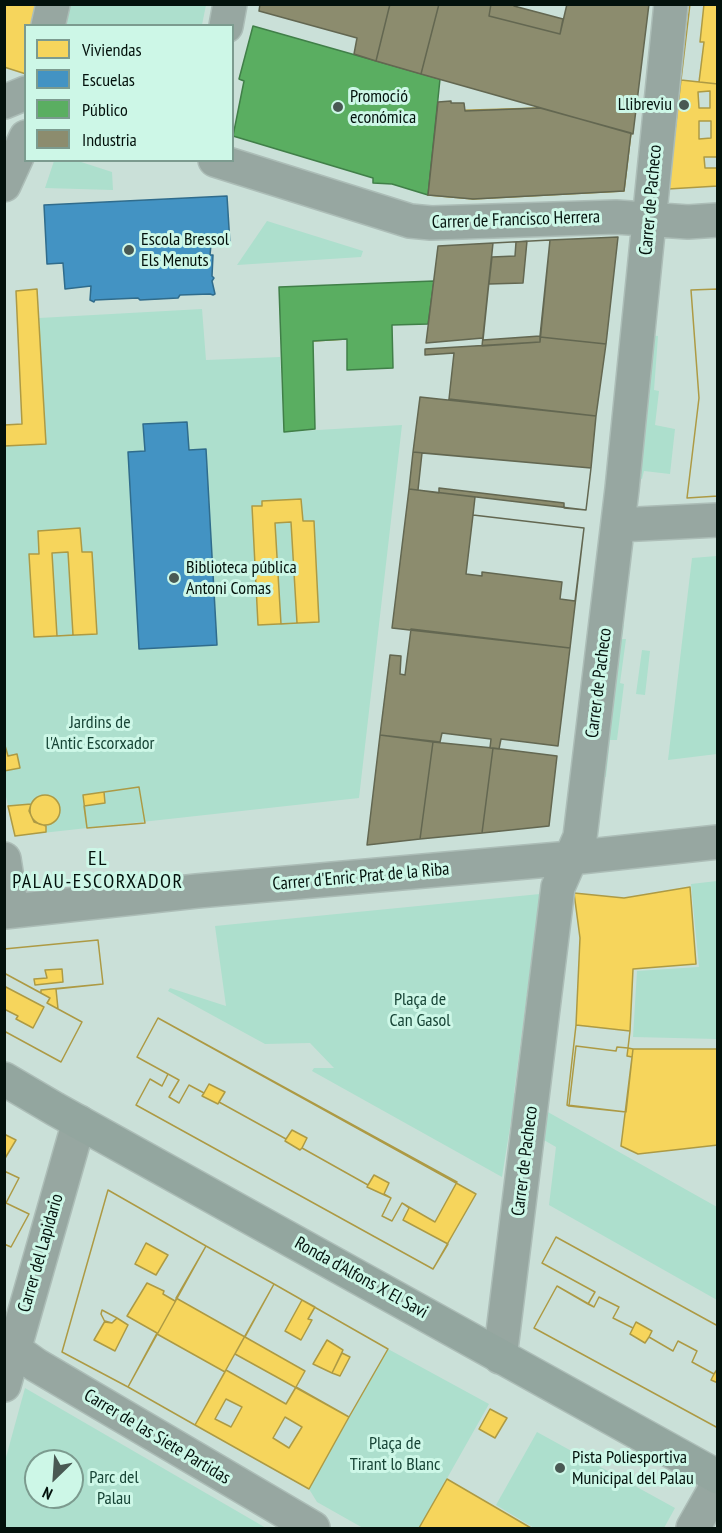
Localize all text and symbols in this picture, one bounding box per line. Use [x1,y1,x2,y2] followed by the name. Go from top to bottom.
[24,24,234,162] legend
[82,38,142,61] text: Viviendas
[82,68,135,91] text: Escuelas
[350,86,416,128] place label: Promoció económica
[618,94,672,116] place label: Llibreviu
[82,98,128,121] text: Público
[677,98,691,112] marker: Llibreviu
[331,100,345,114] marker: Promoció económica
[82,128,137,151] text: Industria
[635,144,667,256] street label: Carrer de Pacheco
[431,206,601,234] street label: Carrer de Francisco Herrera
[141,229,229,272] place label: Escola Bressol Els Menuts
[122,243,136,257] marker: Escola Bressol Els Menuts
[186,557,297,600] place label: Biblioteca pública Antoni Comas
[167,571,181,585] marker: Biblioteca pública Antoni Comas
[582,627,616,739] street label: Carrer de Pacheco
[46,712,154,754] park label: Jardins de l'Antic Escorxador
[12,847,184,894] district label: EL PALAU-ESCORXADOR
[272,859,450,895] street label: Carrer d'Enric Prat de la Riba
[389,989,451,1032] park label: Plaça de Can Gasol
[508,1105,542,1217] street label: Carrer de Pacheco
[14,1191,68,1315] street label: Carrer del Lapidario
[291,1232,431,1324] street label: Ronda d'Alfons X El Savi
[80,1385,234,1489] street label: Carrer de las Siete Partidas
[350,1433,440,1476] park label: Plaça de Tirant lo Blanc
[572,1447,694,1490] place label: Pista Poliesportiva Municipal del Palau
[24,1449,84,1509] north arrow
[553,1461,567,1475] marker: Pista Poliesportiva Municipal del Palau
[89,1467,139,1510] park label: Parc del Palau
[39,1483,55,1504] text: N

